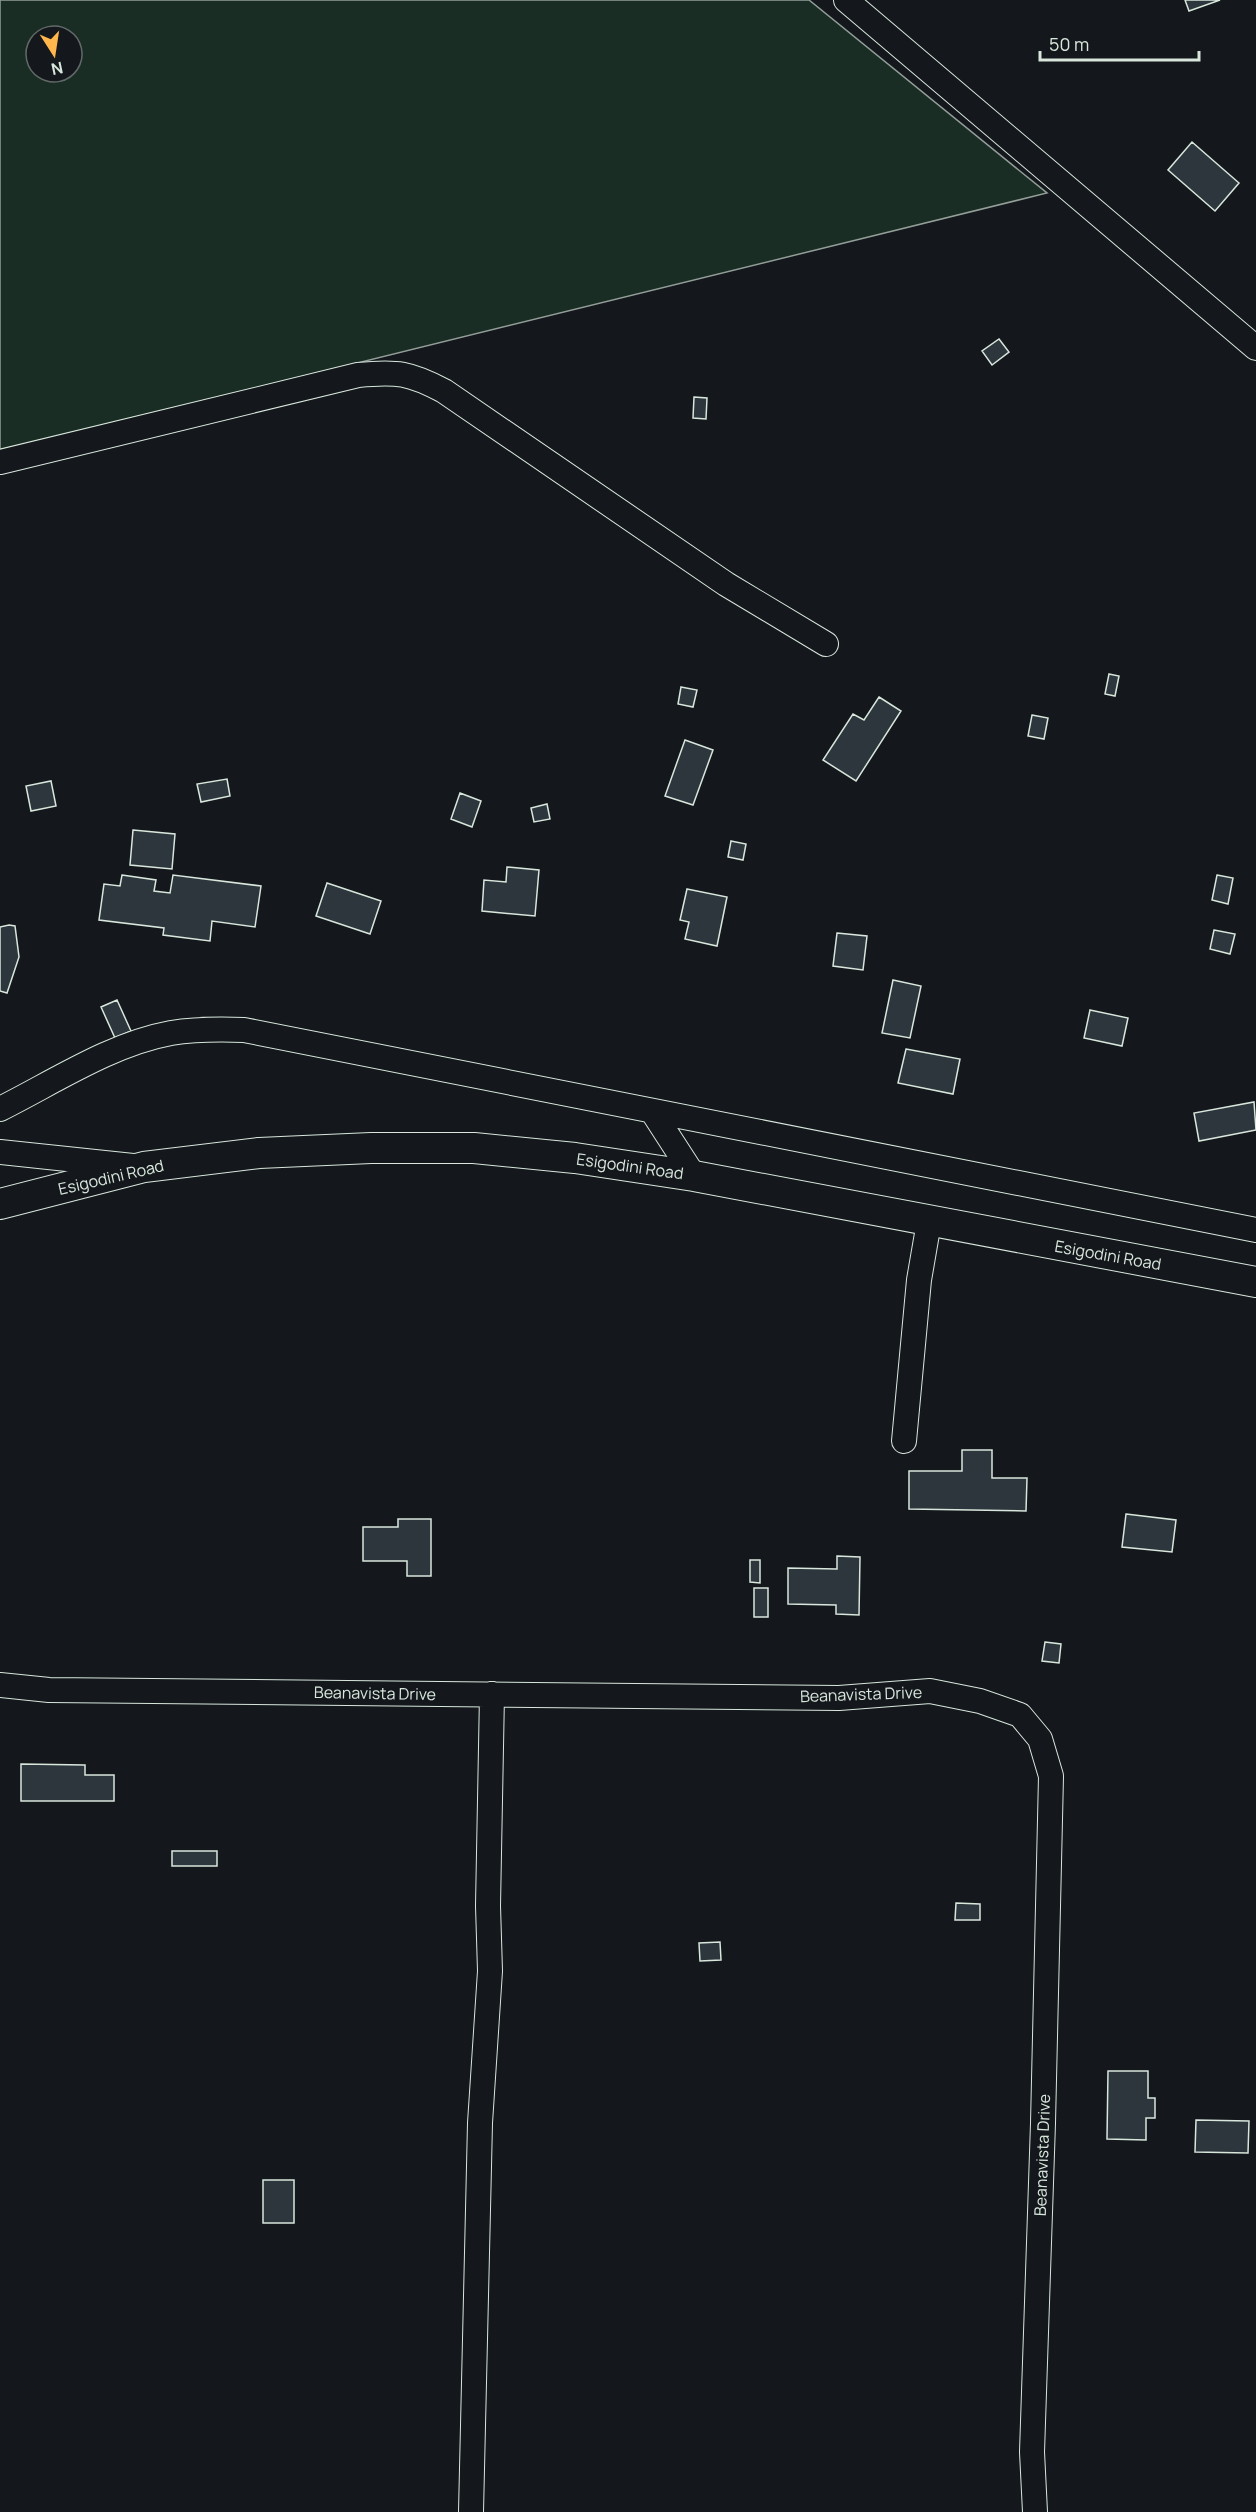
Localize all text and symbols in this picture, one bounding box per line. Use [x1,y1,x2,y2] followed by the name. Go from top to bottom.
[24,24,84,84] north arrow
[1040,24,1199,62] scale bar
[1049,32,1089,56] text: 50 m
[49,57,65,81] text: N
[575,1148,685,1184] street label: Esigodini Road
[56,1154,166,1200] street label: Esigodini Road
[1053,1235,1163,1275] street label: Esigodini Road
[314,1681,436,1705] street label: Beanavista Drive
[800,1681,922,1707] street label: Beanavista Drive
[1029,2094,1055,2216] street label: Beanavista Drive

